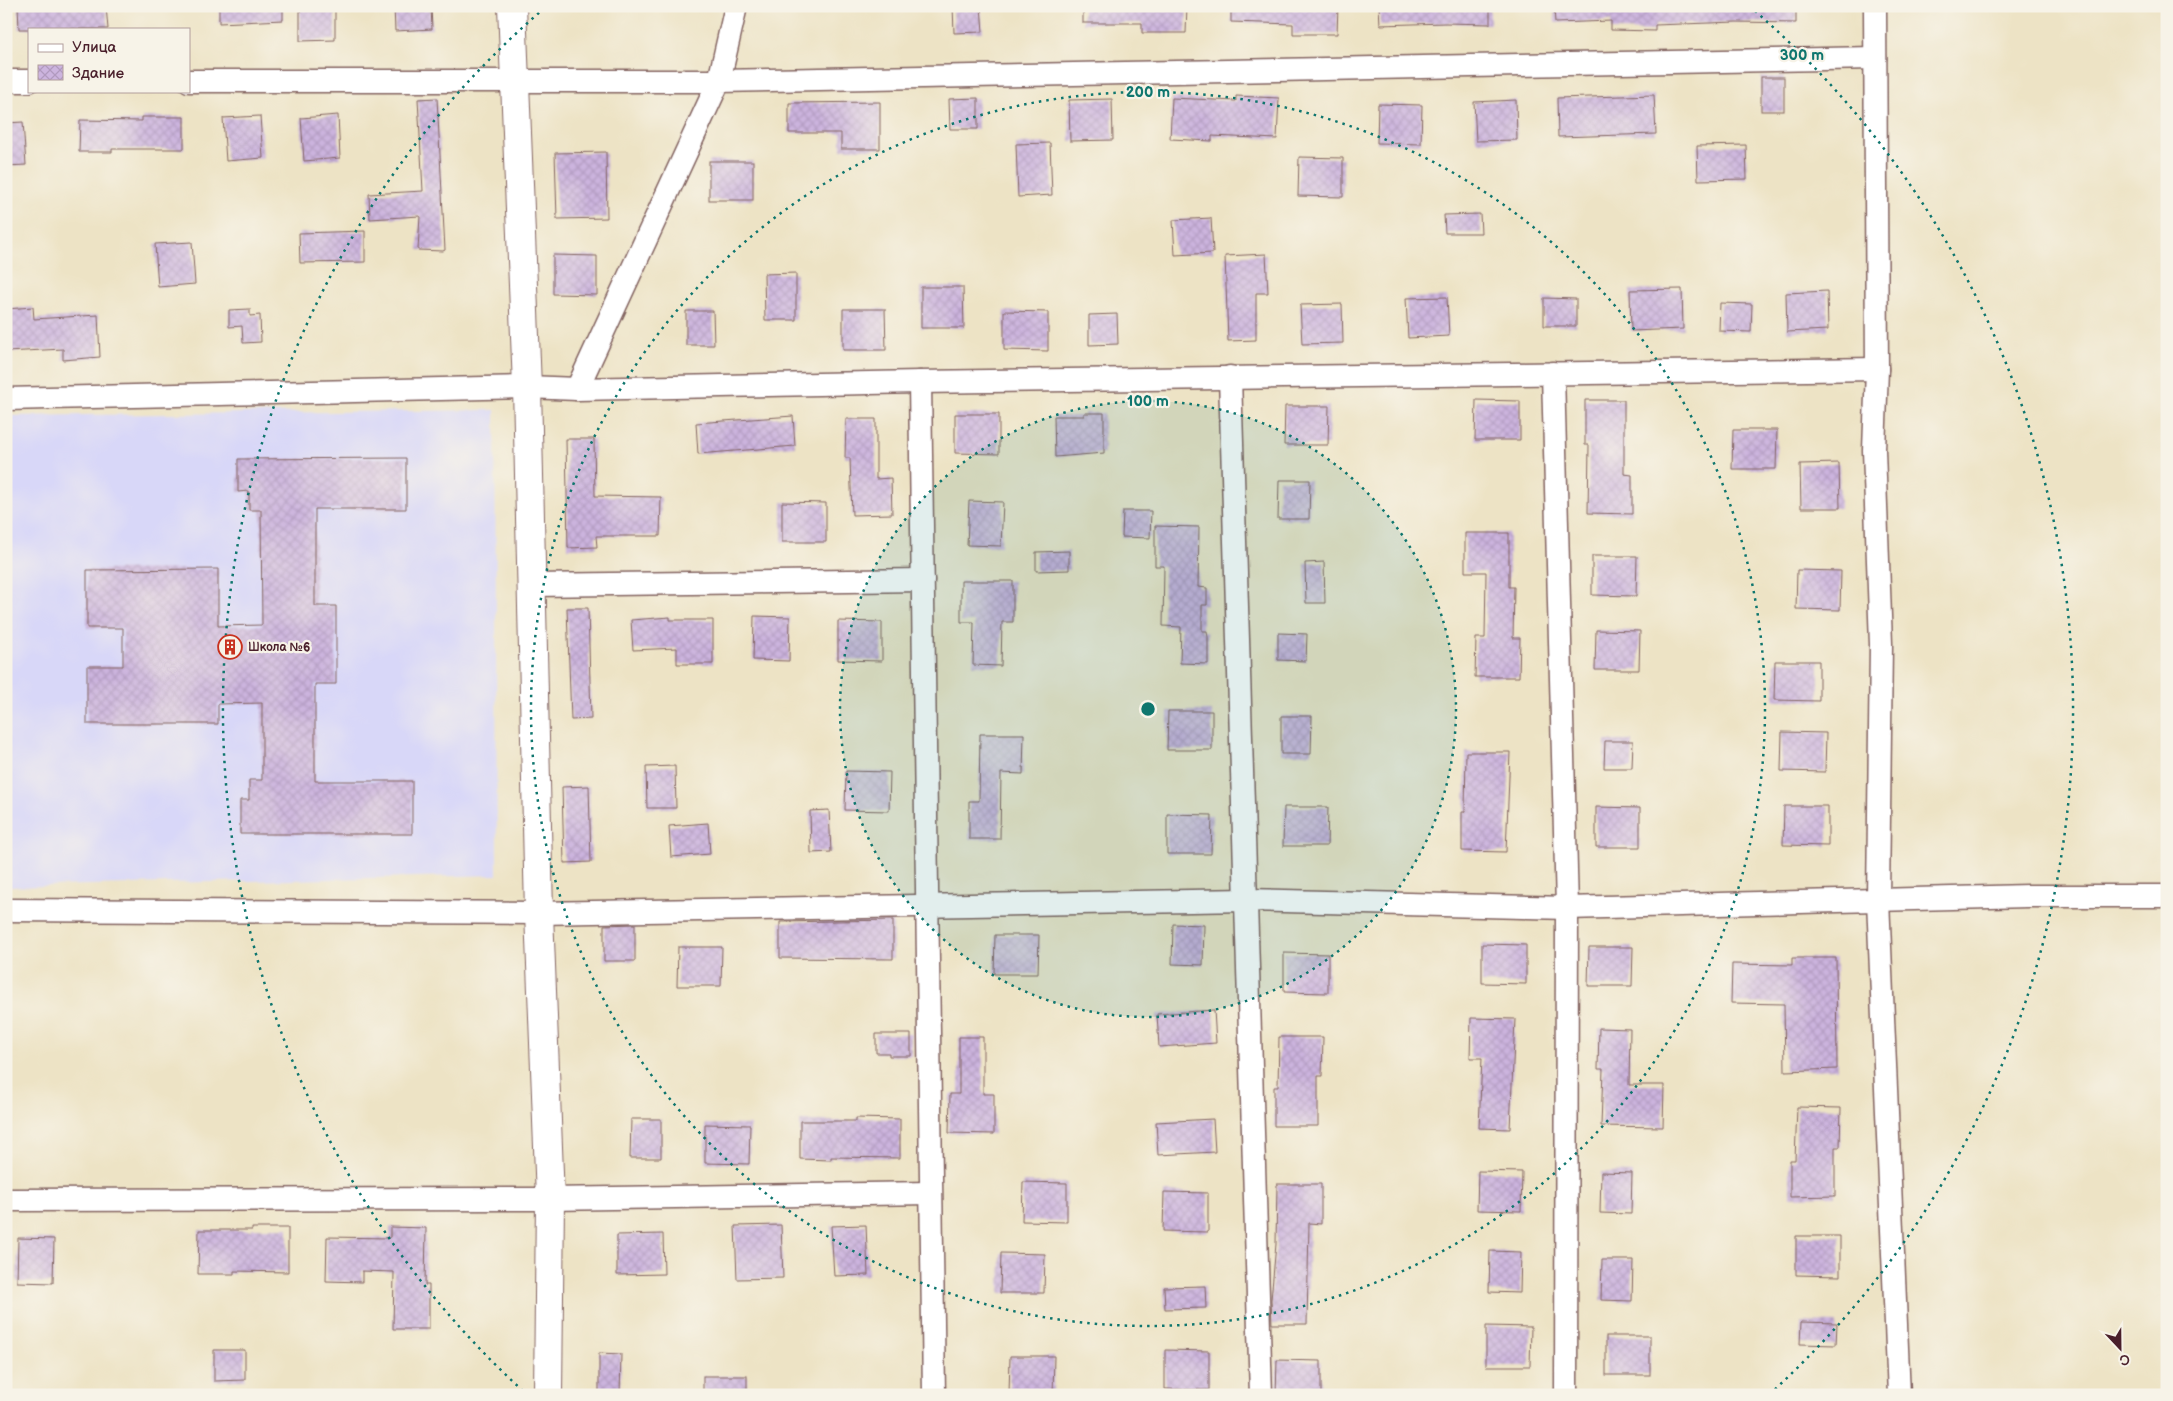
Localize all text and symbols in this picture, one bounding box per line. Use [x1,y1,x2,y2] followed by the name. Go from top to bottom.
[28,28,190,92] legend
[72,38,117,57] text: Улица
[1780,46,1824,65] text: 300 m
[72,64,124,83] text: Здание
[1126,83,1170,102] text: 200 m
[1127,392,1169,411] text: 100 m
[217,634,243,660] building icon: Школа №6
[248,640,310,655] place label: Школа №6
[1139,700,1157,718] centre of rings
[2096,1324,2146,1374] north arrow
[2117,1350,2132,1369] text: С

